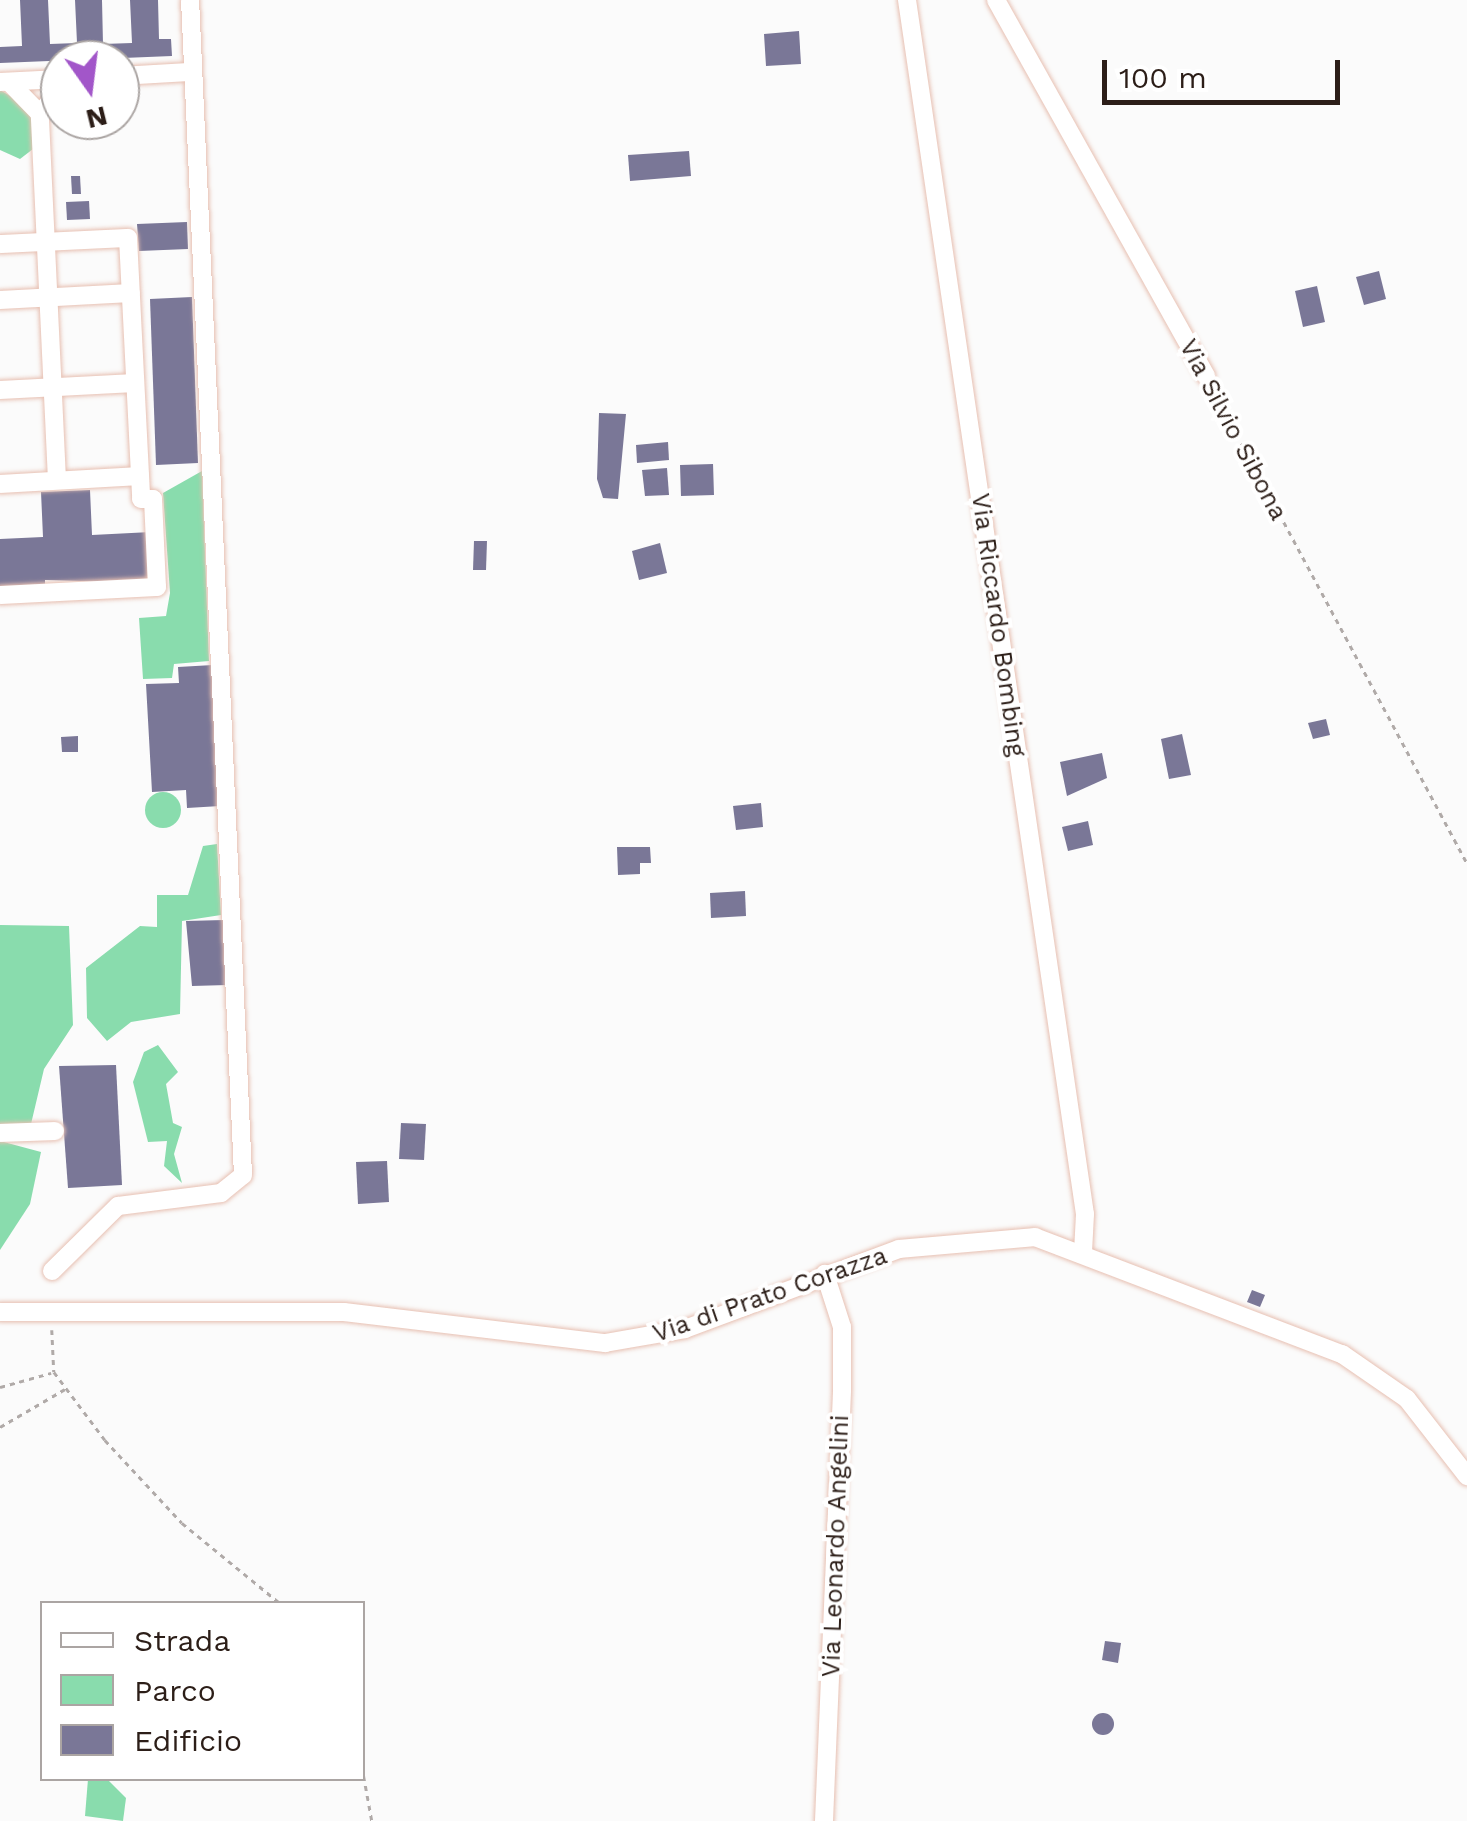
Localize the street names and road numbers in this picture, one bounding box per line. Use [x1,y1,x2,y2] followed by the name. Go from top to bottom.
[1173,334,1293,526] street label: Via Silvio Sibona
[965,491,1031,759] street label: Via Riccardo Bombing
[649,1241,891,1349] street label: Via di Prato Corazza
[816,1413,856,1679] street label: Via Leonardo Angelini

